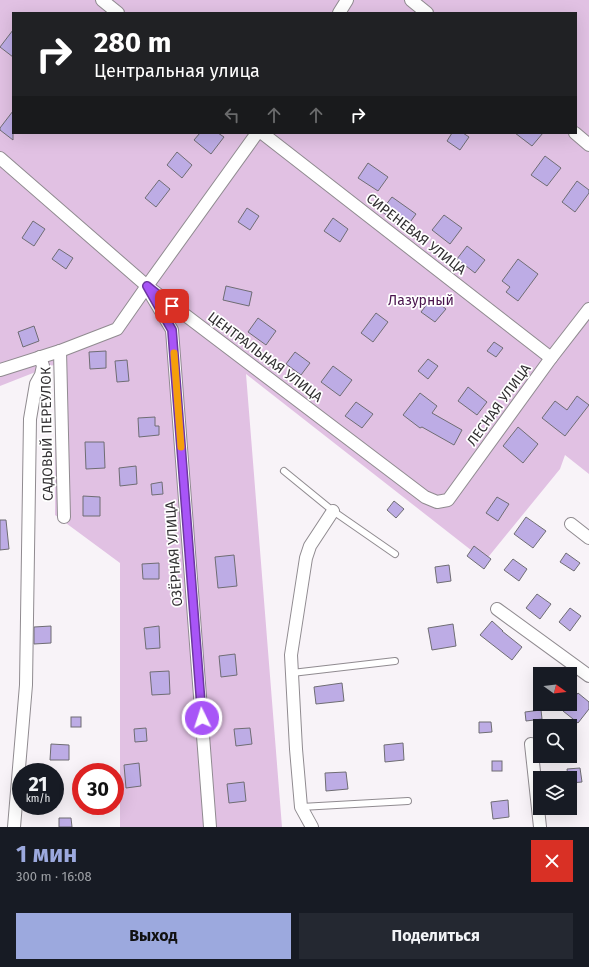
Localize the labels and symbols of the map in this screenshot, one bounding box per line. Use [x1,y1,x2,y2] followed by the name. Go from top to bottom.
[363,190,469,278] street label: СИРЕНЕВАЯ УЛИЦА
[155,289,189,323] pin
[388,292,454,309] park label: Лазурный
[204,308,326,406] street label: ЦЕНТРАЛЬНАЯ УЛИЦА
[463,361,535,449] street label: ЛЕСНАЯ УЛИЦА
[37,366,57,501] street label: САДОВЫЙ ПЕРЕУЛОК
[162,501,186,607] street label: ОЗЁРНАЯ УЛИЦА
[533,667,577,711] north arrow
[181,697,223,739] position arrow
[72,763,124,815] speed limit sign: 30

